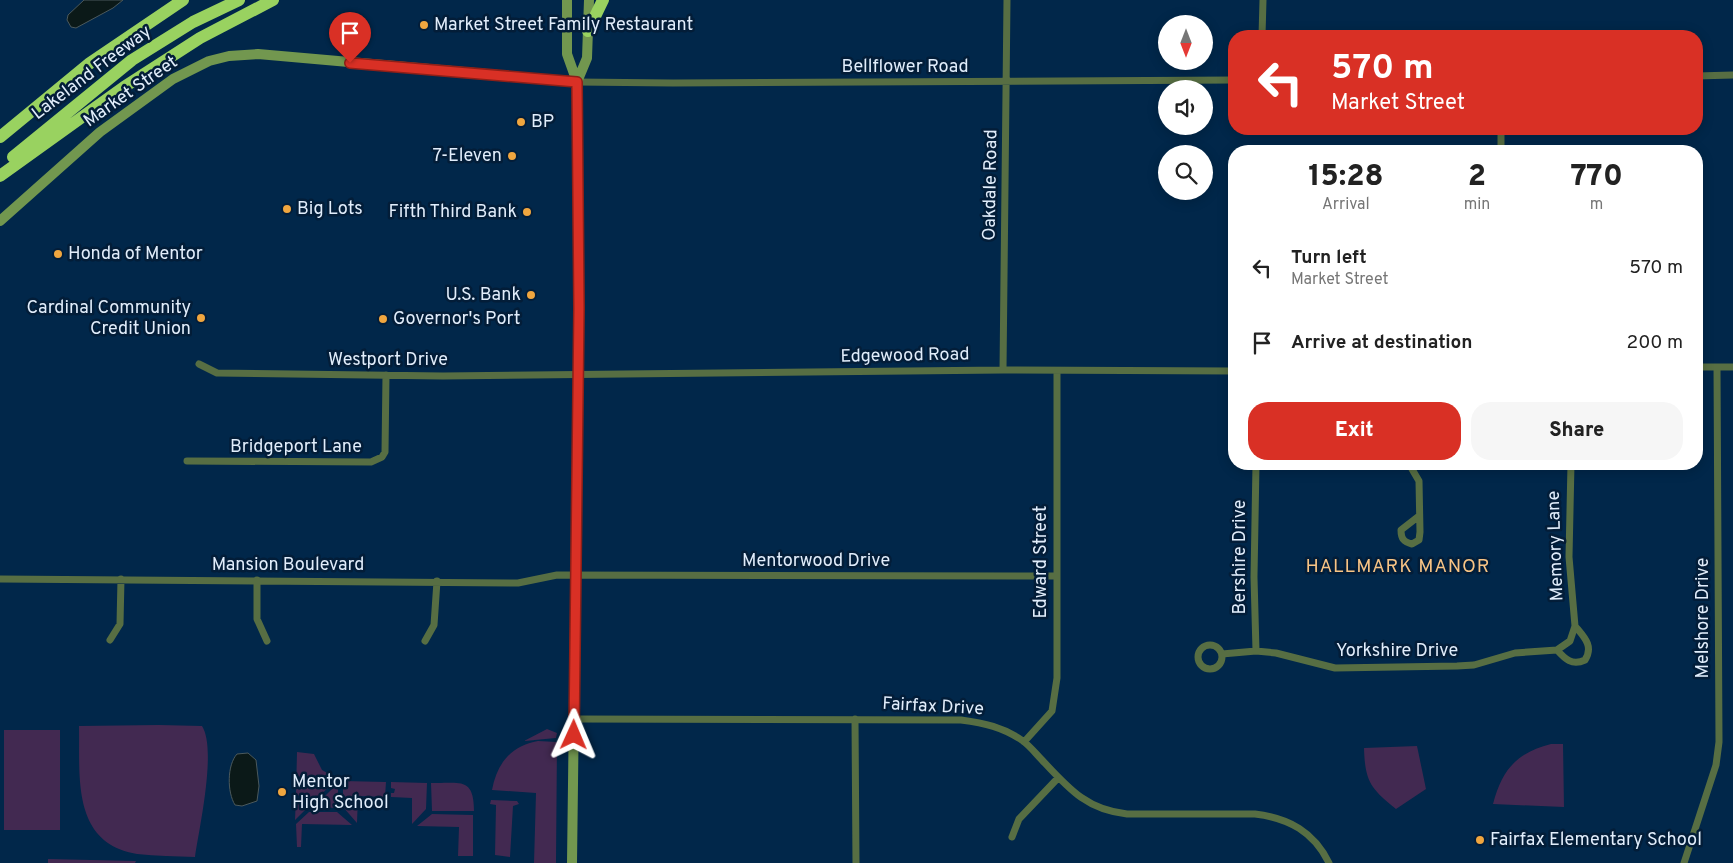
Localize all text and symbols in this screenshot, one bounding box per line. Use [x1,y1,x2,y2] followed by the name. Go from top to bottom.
[329,12,371,63] pin
[434,14,693,37] place label: Market Street Family Restaurant
[1158,15,1212,70] north arrow
[1158,15,1213,200] map controls
[336,19,364,47] icon: arrive
[418,19,430,31] marker: Market Street Family Restaurant
[28,21,156,125] street label: Lakeland Freeway
[1331,47,1434,91] text: 570 m
[1248,50,1313,115] icon: left
[79,51,183,133] street label: Market Street
[841,56,969,79] street label: Bellflower Road
[1158,80,1213,135] button: sound
[1331,90,1465,117] text: Market Street
[531,111,554,134] place label: BP
[515,116,527,128] marker: BP
[979,129,1003,241] street label: Oakdale Road
[433,145,502,168] place label: 7-Eleven
[1158,145,1213,200] button: search
[506,150,518,162] marker: 7-Eleven
[1308,159,1384,196] text: 15:28
[1468,159,1486,196] text: 2
[1571,159,1623,196] text: 770
[1322,195,1370,215] text: Arrival
[1464,195,1490,215] text: min
[1590,195,1603,215] text: m
[297,198,363,221] place label: Big Lots
[389,201,517,224] place label: Fifth Third Bank
[281,203,293,215] marker: Big Lots
[521,206,533,218] marker: Fifth Third Bank
[68,243,203,266] place label: Honda of Mentor
[1291,246,1367,270] text: Turn left
[52,248,64,260] marker: Honda of Mentor
[1248,254,1276,282] icon: left
[1629,256,1683,280] text: 570 m
[1291,270,1388,290] text: Market Street
[445,284,521,307] place label: U.S. Bank
[525,289,537,301] marker: U.S. Bank
[26,297,191,341] place label: Cardinal Community Credit Union
[393,308,521,331] place label: Governor's Port
[195,312,207,324] marker: Cardinal Community Credit Union
[377,313,389,325] marker: Governor's Port
[1248,329,1276,357] icon: arrive
[1291,331,1472,355] text: Arrive at destination
[1627,331,1683,355] text: 200 m
[840,343,970,369] street label: Edgewood Road
[328,349,448,372] street label: Westport Drive
[1248,402,1461,460] button: Exit
[1471,402,1683,460] button: Share
[230,436,362,459] street label: Bridgeport Lane
[1543,490,1569,602] street label: Memory Lane
[1229,500,1252,614] street label: Bershire Drive
[1030,505,1053,619] street label: Edward Street
[742,550,890,573] street label: Mentorwood Drive
[212,554,364,577] street label: Mansion Boulevard
[1306,555,1490,579] district label: HALLMARK MANOR
[1692,558,1715,678] street label: Melshore Drive
[1336,640,1458,663] street label: Yorkshire Drive
[882,693,984,721] street label: Fairfax Drive
[547,708,599,760] position arrow
[292,771,389,815] place label: Mentor High School
[276,786,288,798] marker: Mentor High School
[1490,829,1702,852] place label: Fairfax Elementary School
[1474,834,1486,846] marker: Fairfax Elementary School

